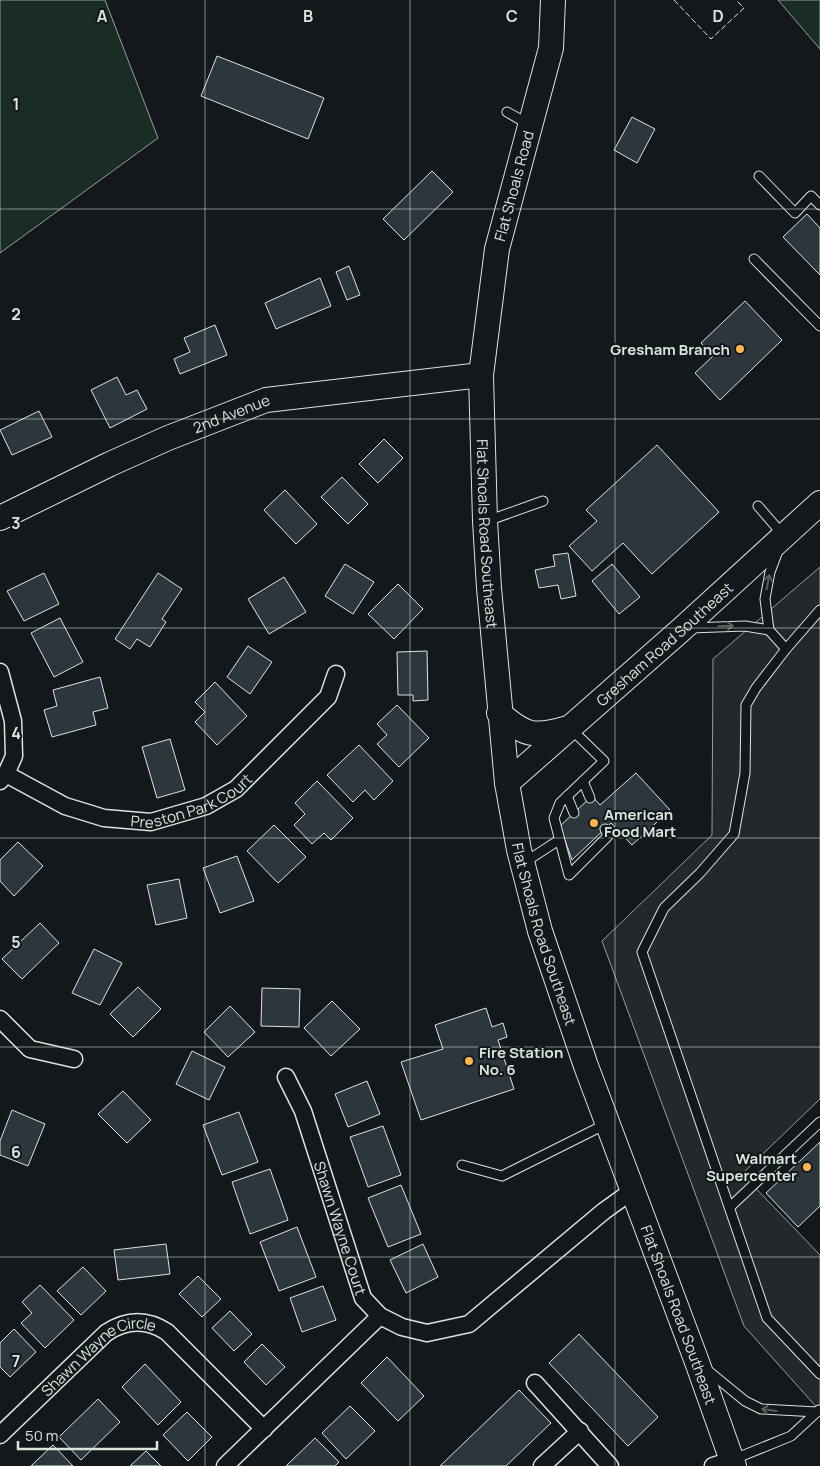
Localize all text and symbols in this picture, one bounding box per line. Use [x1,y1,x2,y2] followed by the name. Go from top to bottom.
[97,5,108,27] text: A
[303,5,313,27] text: B
[506,5,518,27] text: C
[712,5,724,27] text: D
[12,93,20,115] text: 1
[489,128,539,244] street label: Flat Shoals Road
[11,303,21,325] text: 2
[610,339,730,360] place label: Gresham Branch
[734,343,746,355] marker: Gresham Branch
[190,389,273,438] street label: 2nd Avenue
[472,439,503,629] street label: Flat Shoals Road Southeast
[11,512,21,534] text: 3
[764,575,773,591] one-way arrow
[591,577,737,711] street label: Gresham Road Southeast
[718,621,734,631] one-way arrow
[11,722,21,744] text: 4
[130,769,256,833] street label: Preston Park Court
[604,804,676,842] place label: American Food Mart
[588,817,600,829] marker: American Food Mart
[507,841,582,1028] street label: Flat Shoals Road Southeast
[11,931,21,953] text: 5
[479,1042,563,1080] place label: Fire Station No. 6
[463,1055,475,1067] marker: Fire Station No. 6
[11,1141,21,1163] text: 6
[706,1148,797,1186] place label: Walmart Supercenter
[309,1159,372,1298] street label: Shawn Wayne Court
[801,1161,813,1173] marker: Walmart Supercenter
[636,1222,722,1407] street label: Flat Shoals Road Southeast
[36,1312,159,1401] street label: Shawn Wayne Circle
[12,1350,20,1372] text: 7
[761,1404,777,1414] one-way arrow
[18,1418,156,1450] scale bar
[25,1425,59,1446] text: 50 m

